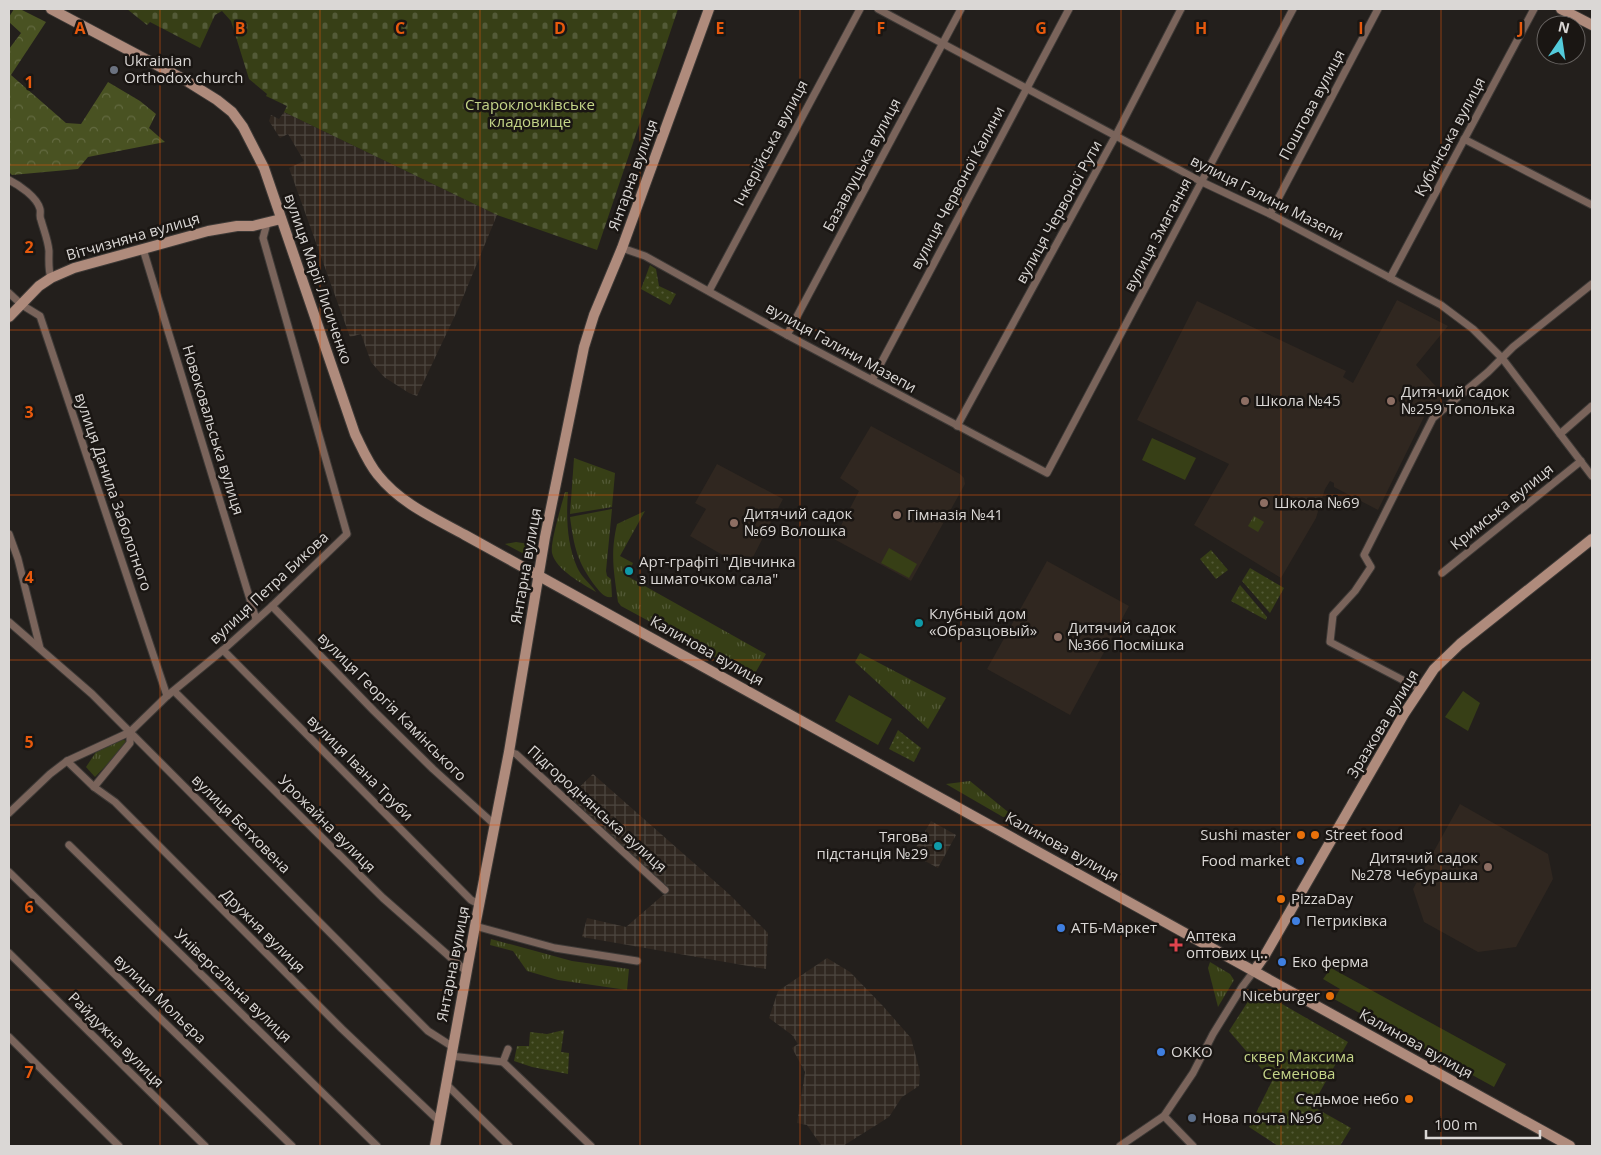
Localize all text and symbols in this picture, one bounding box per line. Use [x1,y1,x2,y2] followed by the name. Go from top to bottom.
[1536,15,1586,65] north arrow
[1556,16,1572,37] text: N
[74,17,86,39] text: A
[235,17,245,39] text: B
[395,17,405,39] text: C
[554,17,566,39] text: D
[716,17,725,39] text: E
[877,17,885,39] text: F
[1035,17,1047,39] text: G
[1195,17,1207,39] text: H
[1358,17,1364,39] text: I
[1516,17,1524,39] text: J
[1274,46,1349,163] street label: Поштова вулиця
[124,50,243,87] place label: Ukrainian Orthodox church
[108,64,120,76] marker: Ukrainian Orthodox church
[24,71,34,93] text: 1
[1409,73,1489,200] street label: Кубинська вулиця
[728,76,812,209] street label: Ічкерійська вулиця
[465,94,595,131] park label: Староклочківське кладовище
[818,95,905,235] street label: Базавлуцька вулиця
[905,102,1009,273] street label: вулиця Червоної Калини
[603,116,662,233] street label: Янтарна вулиця
[1010,136,1106,287] street label: вулиця Червоної Рути
[1187,150,1347,244] street label: вулиця Галини Мазепи
[1119,174,1196,295] street label: вулиця Змагання
[280,191,358,367] street label: вулиця Марії Лисиченко
[64,207,202,265] street label: Вітчизняна вулиця
[24,236,34,258] text: 2
[763,297,920,397] street label: вулиця Галини Мазепи
[179,342,249,517] street label: Новоковальська вулиця
[1401,381,1515,418] place label: Дитячий садок №259 Тополька
[71,390,157,593] street label: вулиця Данила Заболотного
[1255,390,1341,410] place label: Школа №45
[1239,395,1251,407] marker: Школа №45
[1385,395,1397,407] marker: Дитячий садок №259 Тополька
[24,401,34,423] text: 3
[1446,459,1557,554] street label: Кримська вулиця
[1274,492,1360,512] place label: Школа №69
[1258,497,1270,509] marker: Школа №69
[744,503,852,540] place label: Дитячий садок №69 Волошка
[907,504,1003,524] place label: Гімназія №41
[505,506,545,625] street label: Янтарна вулиця
[891,509,903,521] marker: Гімназія №41
[728,517,740,529] marker: Дитячий садок №69 Волошка
[204,527,332,648] street label: вулиця Петра Бикова
[639,551,796,588] place label: Арт-графіті "Дівчинка з шматочком сала"
[623,565,635,577] marker: Арт-графіті "Дівчинка з шматочком сала"
[24,566,34,588] text: 4
[929,603,1037,640] place label: Клубный дом «Образцовый»
[647,611,768,690] street label: Калинова вулиця
[913,617,925,629] marker: Клубный дом «Образцовый»
[1068,617,1184,654] place label: Дитячий садок №366 Посмішка
[314,628,471,785] street label: вулиця Георгія Камінського
[1052,631,1064,643] marker: Дитячий садок №366 Посмішка
[1342,666,1422,781] street label: Зразкова вулиця
[303,710,418,825] street label: вулиця Івана Труби
[24,731,34,753] text: 5
[524,740,672,876] street label: Підгороднянська вулиця
[188,769,296,877] street label: вулиця Бетховена
[275,770,381,876] street label: Урожайна вулиця
[1002,807,1123,886] street label: Калинова вулиця
[1200,824,1291,844] place label: Sushi master
[1325,824,1403,844] place label: Street food
[816,826,928,863] place label: Тягова пiдстанцiя №29
[1295,829,1307,841] marker: Sushi master
[1309,829,1321,841] marker: Street food
[932,840,944,852] marker: Тягова пiдстанцiя №29
[1351,847,1478,884] place label: Дитячий садок №278 Чебурашка
[1201,850,1290,870] place label: Food market
[1294,855,1306,867] marker: Food market
[1482,861,1494,873] marker: Дитячий садок №278 Чебурашка
[217,884,310,977] street label: Дружня вулиця
[1291,888,1353,908] place label: PizzaDay
[1275,893,1287,905] marker: PizzaDay
[24,896,34,918] text: 6
[431,904,473,1023] street label: Янтарна вулиця
[1306,910,1387,930] place label: Петриківка
[1290,915,1302,927] marker: Петриківка
[1071,917,1157,937] place label: АТБ-Маркет
[1055,922,1067,934] marker: АТБ-Маркет
[171,924,297,1046] street label: Універсальна вулиця
[1186,925,1268,962] place label: Аптека оптових ц‥
[1170,939,1182,951] marker: Аптека оптових ц‥
[110,949,211,1047] street label: вулиця Мольєра
[1292,951,1369,971] place label: Еко ферма
[1276,956,1288,968] marker: Еко ферма
[1242,985,1320,1005] place label: Niceburger
[64,987,169,1092] street label: Райдужна вулиця
[1324,990,1336,1002] marker: Niceburger
[1356,1004,1477,1083] street label: Калинова вулиця
[1171,1041,1213,1061] place label: OKKO
[1155,1046,1167,1058] marker: OKKO
[1244,1046,1354,1083] park label: сквер Максима Семенова
[24,1061,34,1083] text: 7
[1295,1088,1399,1108] place label: Седьмое небо
[1403,1093,1415,1105] marker: Седьмое небо
[1202,1107,1322,1127] place label: Нова почта №96
[1426,1108,1540,1140] scale bar
[1186,1112,1198,1124] marker: Нова почта №96
[1434,1114,1478,1134] text: 100 m

